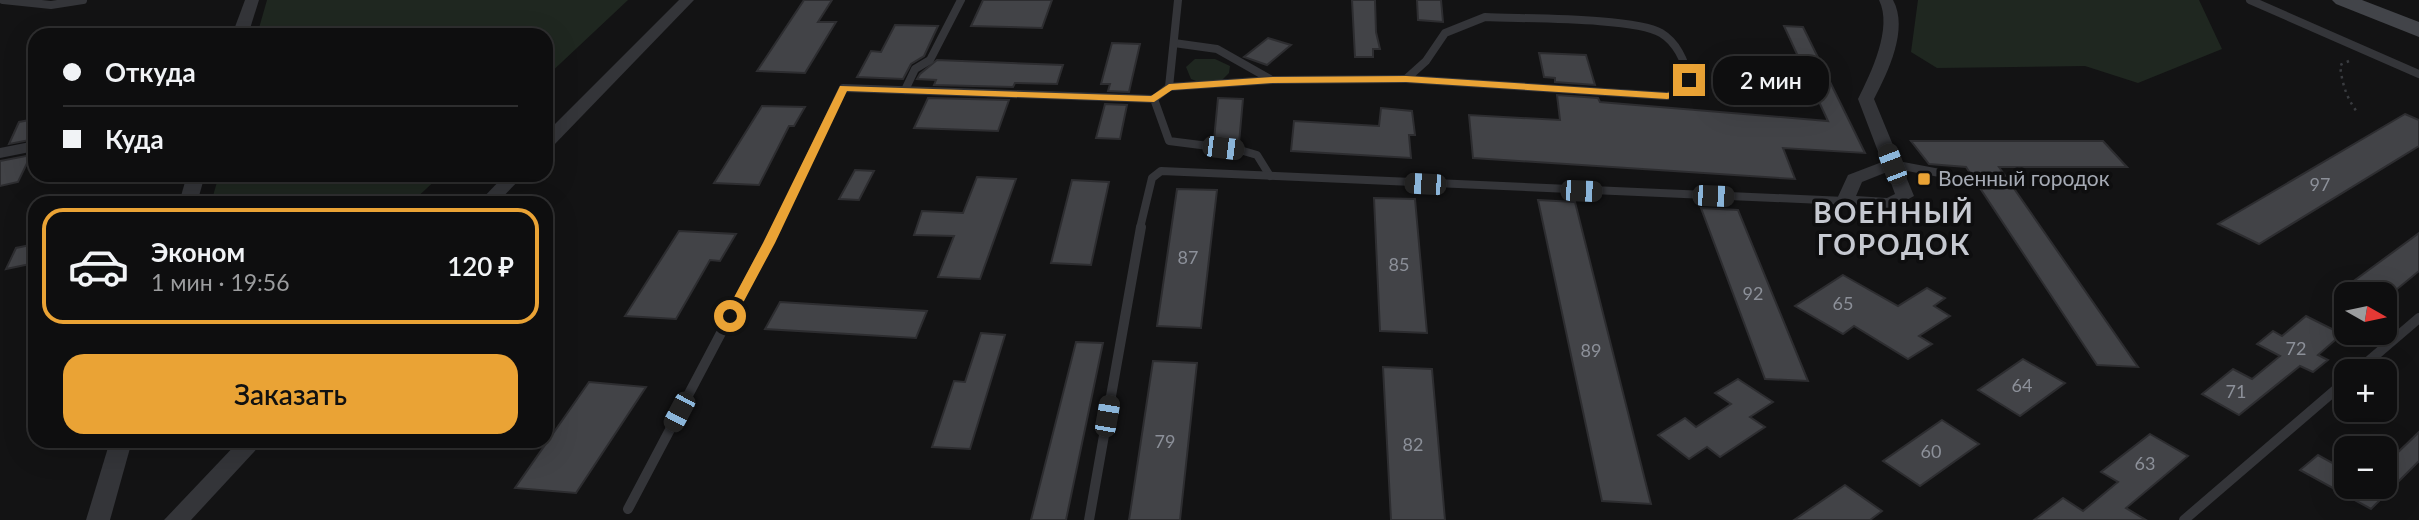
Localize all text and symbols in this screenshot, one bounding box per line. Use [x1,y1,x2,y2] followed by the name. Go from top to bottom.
[105,56,196,88] text: Откуда
[1714,56,1829,104] callout: 2 мин
[1673,64,1705,96] route end
[1740,66,1802,94] text: 2 мин
[105,123,164,155] text: Куда
[1201,135,1246,161] car
[1875,141,1910,187] car
[1938,165,2110,190] place label: Военный городок
[1916,171,1932,187] marker: Военный городок
[1404,172,1447,196] car
[2310,173,2330,195] house number: 97
[1560,180,1603,202] car
[1692,185,1735,207] car
[1813,195,1975,261] district label: ВОЕННЫЙ ГОРОДОК
[67,235,130,298] icon: car
[151,236,245,268] text: Эконом
[1178,246,1198,268] house number: 87
[447,250,514,282] text: 120 ₽
[1389,253,1409,275] house number: 85
[151,268,290,296] text: 1 мин · 19:56
[1743,282,1763,304] house number: 92
[2334,282,2398,345] north arrow
[2334,282,2397,499] map controls
[1833,292,1853,314] house number: 65
[714,300,746,332] route start
[2286,337,2306,359] house number: 72
[1581,339,1601,361] house number: 89
[63,354,518,434] button: Заказать
[2334,359,2397,422] button: +
[2012,374,2032,396] house number: 64
[2226,380,2246,402] house number: 71
[660,389,699,435] car
[1094,393,1121,439] car
[1155,430,1175,452] house number: 79
[1403,433,1423,455] house number: 82
[2334,436,2397,499] button: −
[1921,440,1941,462] house number: 60
[2135,452,2155,474] house number: 63

